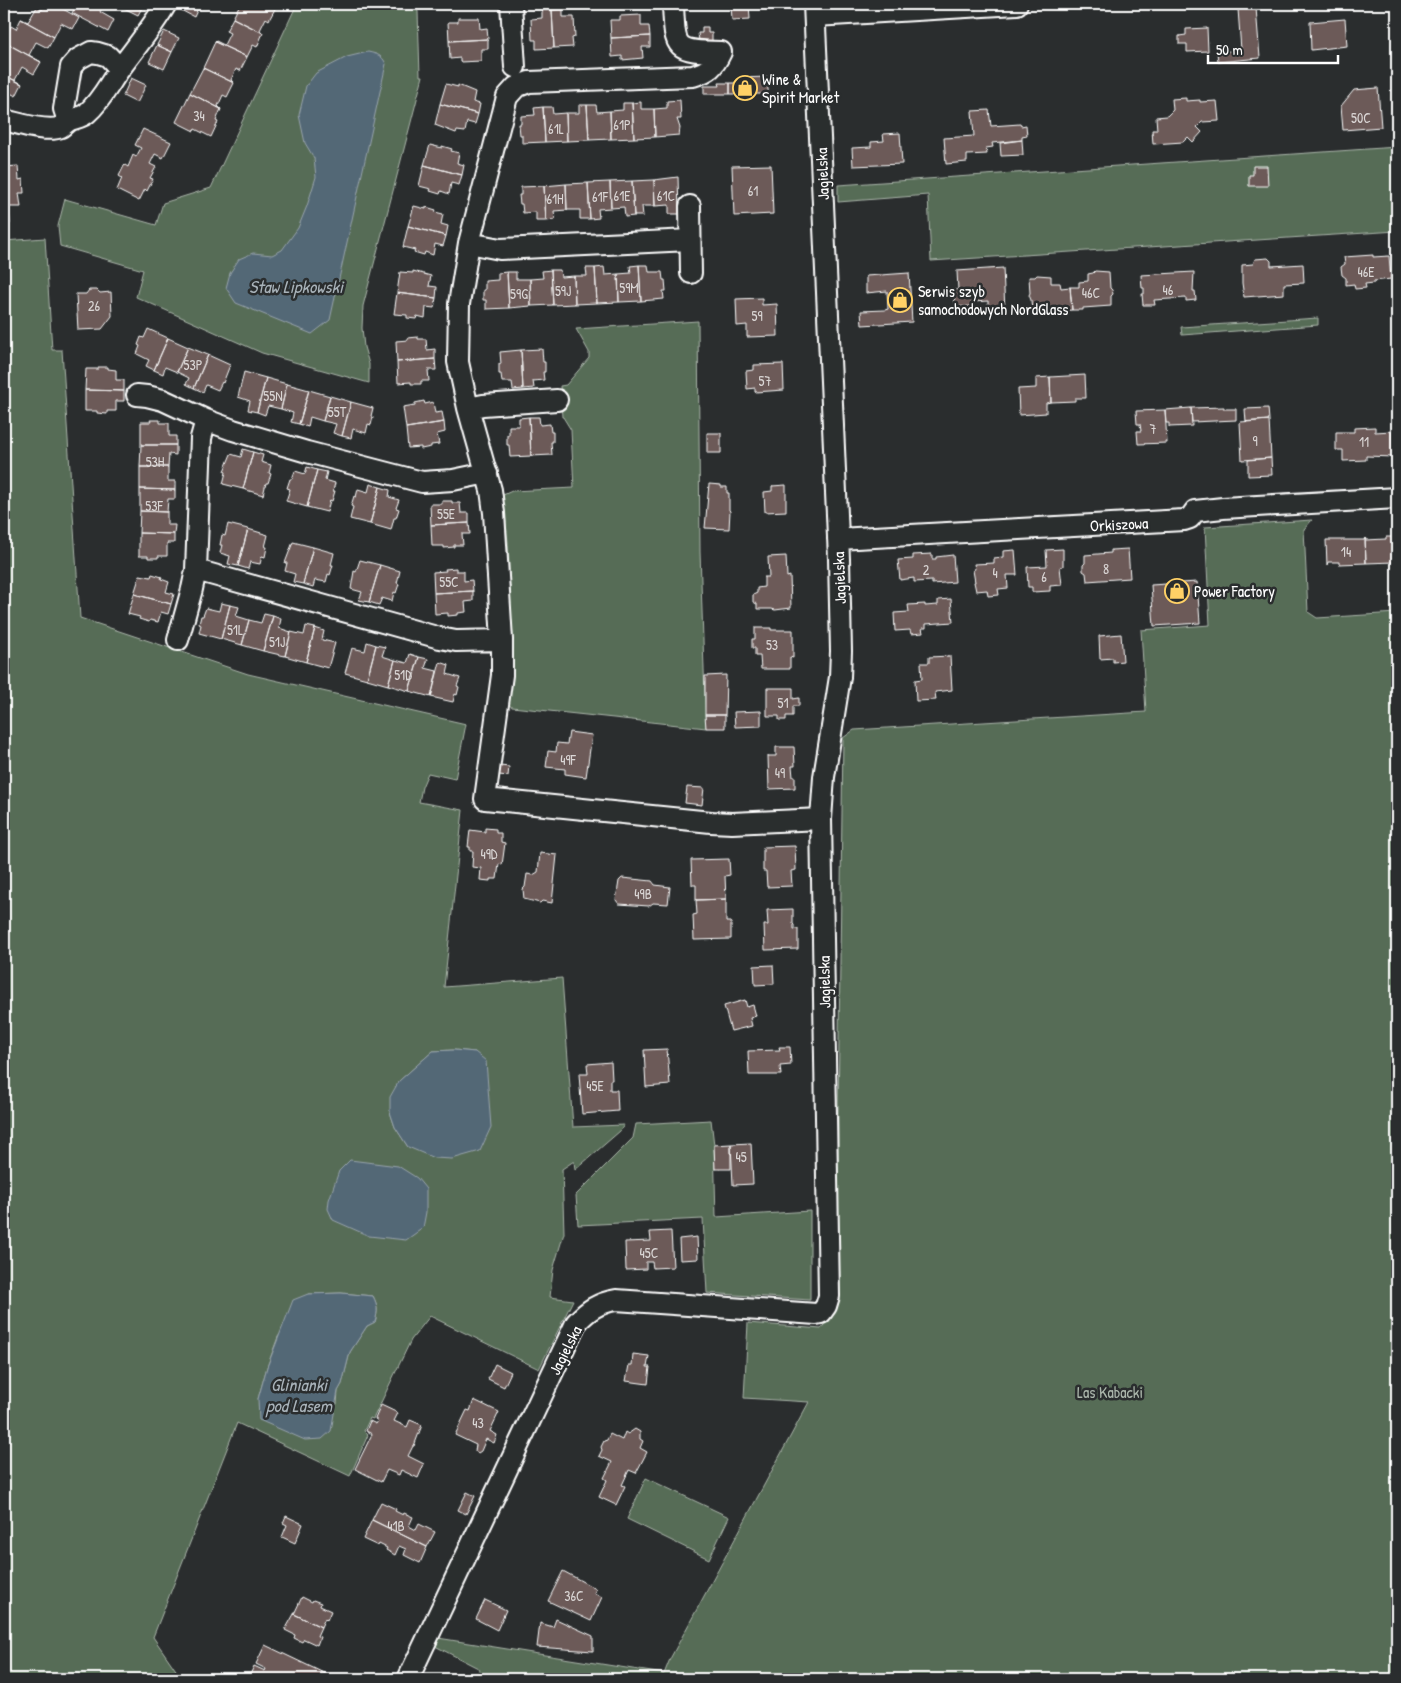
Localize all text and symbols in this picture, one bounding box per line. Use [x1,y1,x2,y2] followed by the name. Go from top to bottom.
[1208,32,1338,64] scale bar
[1216,39,1243,60] text: 50 m
[762,68,840,108] place label: Wine & Spirit Market
[732,75,758,101] shop icon: Wine & Spirit Market
[193,106,205,125] house number: 34
[1351,108,1371,127] house number: 50C
[613,115,631,134] house number: 61P
[548,119,564,138] house number: 61L
[810,147,834,201] street label: Jagielska
[748,181,758,200] house number: 61
[614,186,630,205] house number: 61E
[657,186,675,205] house number: 61C
[592,187,609,206] house number: 61F
[546,189,564,208] house number: 61H
[1357,262,1375,281] house number: 46E
[249,274,345,299] water label: Staw Lipkowski
[619,278,639,297] house number: 59M
[918,280,1069,320] place label: Serwis szyb samochodowych NordGlass
[1163,280,1174,299] house number: 46
[555,281,571,300] house number: 59J
[1082,283,1101,302] house number: 46C
[510,284,528,303] house number: 59G
[887,287,913,313] shop icon: Serwis szyb samochodowych NordGlass
[88,296,100,315] house number: 26
[751,306,763,325] house number: 59
[184,355,202,374] house number: 53P
[759,371,771,390] house number: 57
[263,386,283,405] house number: 55N
[328,402,347,421] house number: 55T
[1150,419,1157,438] house number: 7
[1252,431,1258,450] house number: 9
[1359,432,1369,451] house number: 11
[146,452,165,471] house number: 53H
[145,496,163,515] house number: 53F
[437,504,455,523] house number: 55E
[1089,511,1149,537] street label: Orkiszowa
[1341,542,1351,561] house number: 14
[827,551,851,605] street label: Jagielska
[1103,559,1109,578] house number: 8
[923,560,930,579] house number: 2
[992,563,998,582] house number: 4
[1041,567,1047,586] house number: 6
[439,572,459,591] house number: 55C
[1164,578,1190,604] shop icon: Power Factory
[1194,580,1275,602] place label: Power Factory
[227,620,243,639] house number: 51L
[269,632,285,651] house number: 51J
[766,635,778,654] house number: 53
[394,665,412,684] house number: 51D
[777,693,789,712] house number: 51
[560,750,577,769] house number: 49F
[775,763,785,782] house number: 49
[480,844,498,863] house number: 49D
[634,884,652,903] house number: 49B
[813,956,835,1008] street label: Jagielska
[586,1076,604,1095] house number: 45E
[735,1147,747,1166] house number: 45
[640,1243,659,1262] house number: 45C
[543,1322,587,1378] street label: Jagielska
[265,1372,333,1418] water label: Glinianki pod Lasem
[1077,1381,1143,1403] park label: Las Kabacki
[472,1413,484,1432] house number: 43
[387,1516,405,1535] house number: 41B
[564,1586,584,1605] house number: 36C

